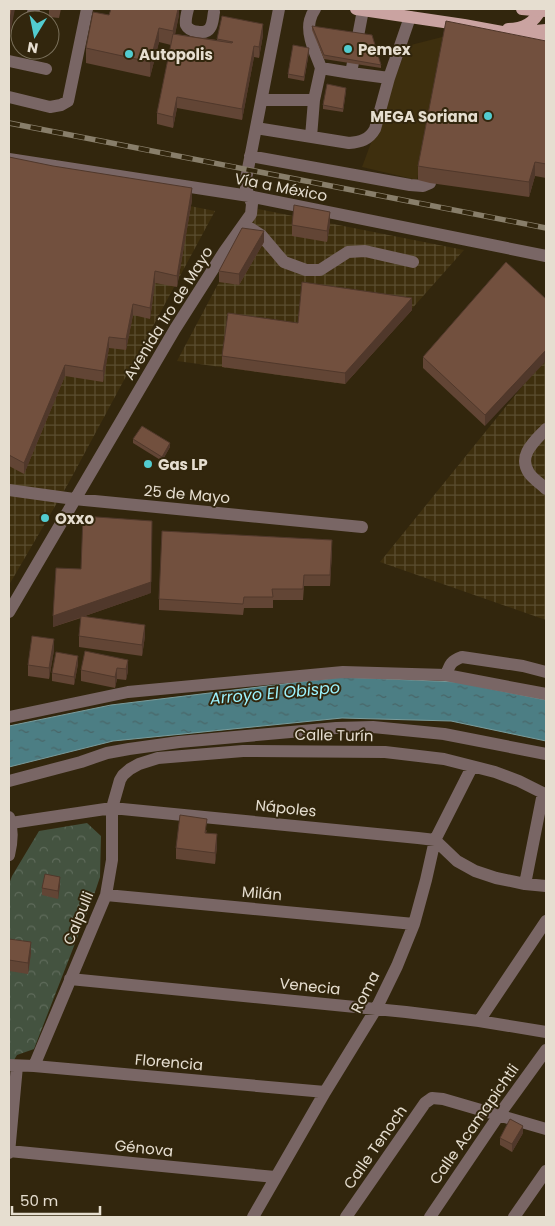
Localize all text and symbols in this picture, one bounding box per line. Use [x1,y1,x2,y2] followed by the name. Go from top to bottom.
[10,10,60,60] north arrow
[26,37,40,59] text: N
[358,39,411,60] place label: Pemex
[342,43,354,55] marker: Pemex
[139,44,213,65] place label: Autopolis
[123,48,135,60] marker: Autopolis
[370,106,478,127] place label: MEGA Soriana
[482,110,494,122] marker: MEGA Soriana
[233,168,329,206] street label: Vía a México
[118,242,218,384] street label: Avenida 1ro de Mayo
[158,454,208,475] place label: Gas LP
[142,458,154,470] marker: Gas LP
[143,480,231,508] street label: 25 de Mayo
[55,508,94,529] place label: Oxxo
[39,512,51,524] marker: Oxxo
[208,676,341,710] water label: Arroyo El Obispo
[294,724,374,746] street label: Calle Turín
[254,794,318,822] street label: Nápoles
[241,881,283,905] street label: Milán
[58,888,98,948] street label: Calpulli
[346,967,384,1017] street label: Roma
[278,972,342,1000] street label: Venecia
[134,1049,204,1075] street label: Florencia
[424,1060,524,1188] street label: Calle Acamapichtli
[338,1101,412,1193] street label: Calle Tenoch
[114,1134,174,1162] street label: Génova
[12,1184,100,1216] scale bar
[20,1190,58,1211] text: 50 m

